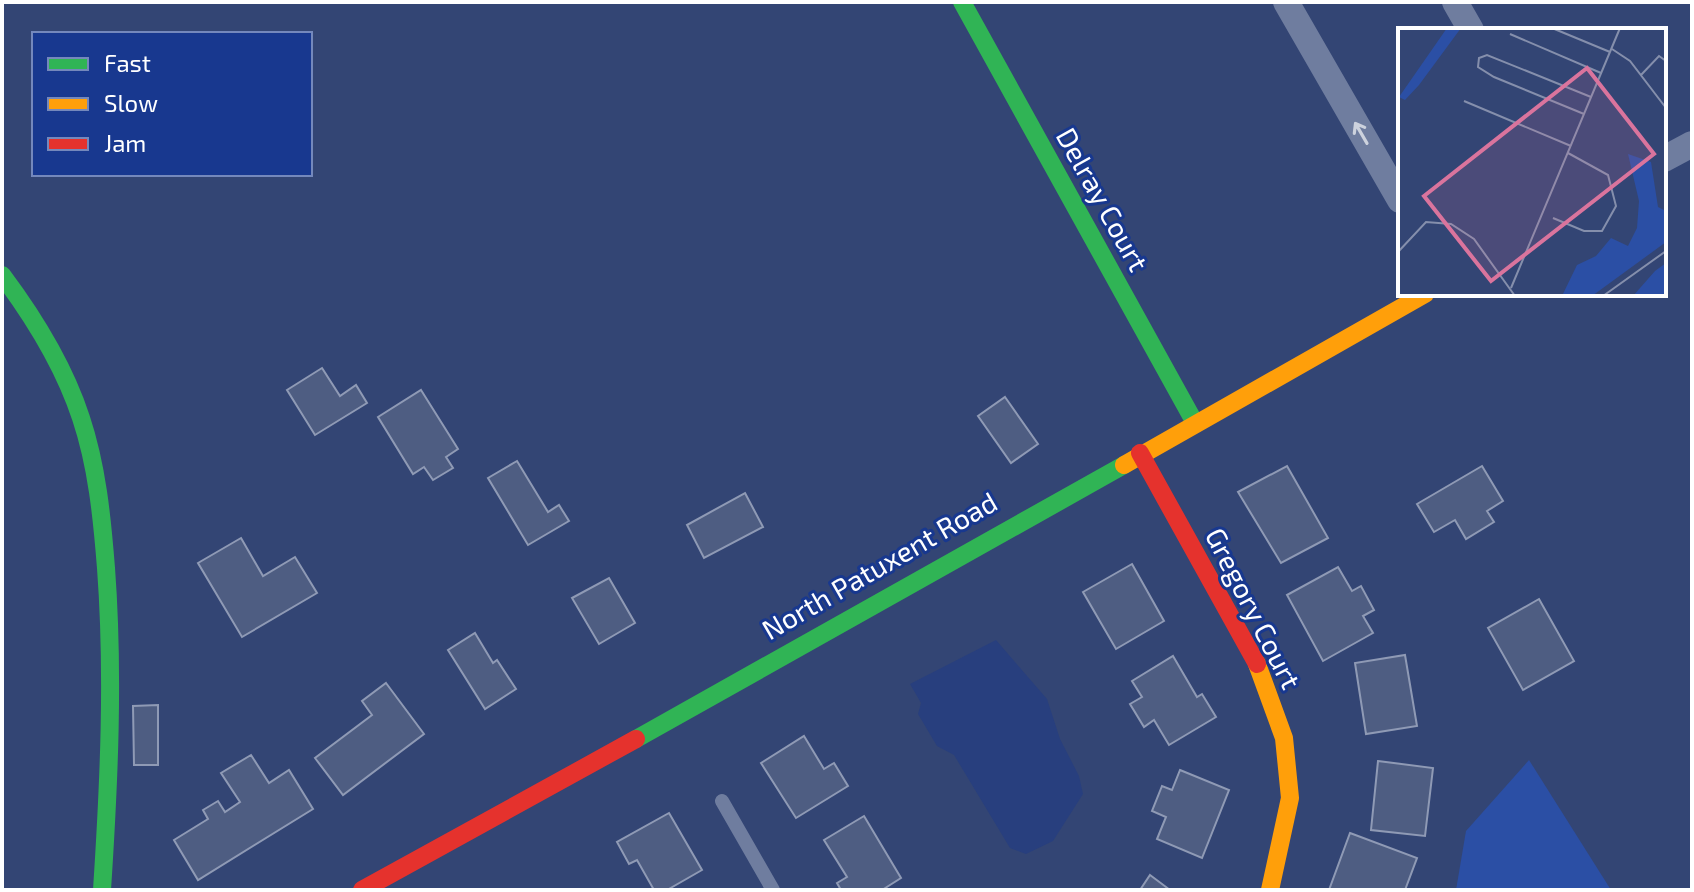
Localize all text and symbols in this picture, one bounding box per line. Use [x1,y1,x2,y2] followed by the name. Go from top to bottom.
[1398,28,1666,296] inset map
[32,32,312,176] legend
[104,48,151,77] text: Fast
[104,88,158,117] text: Slow
[1050,121,1156,277] street label: Delray Court
[1353,122,1369,145] one-way arrow
[104,128,146,157] text: Jam
[755,484,1003,646] street label: North Patuxent Road
[1199,522,1309,694] street label: Gregory Court

